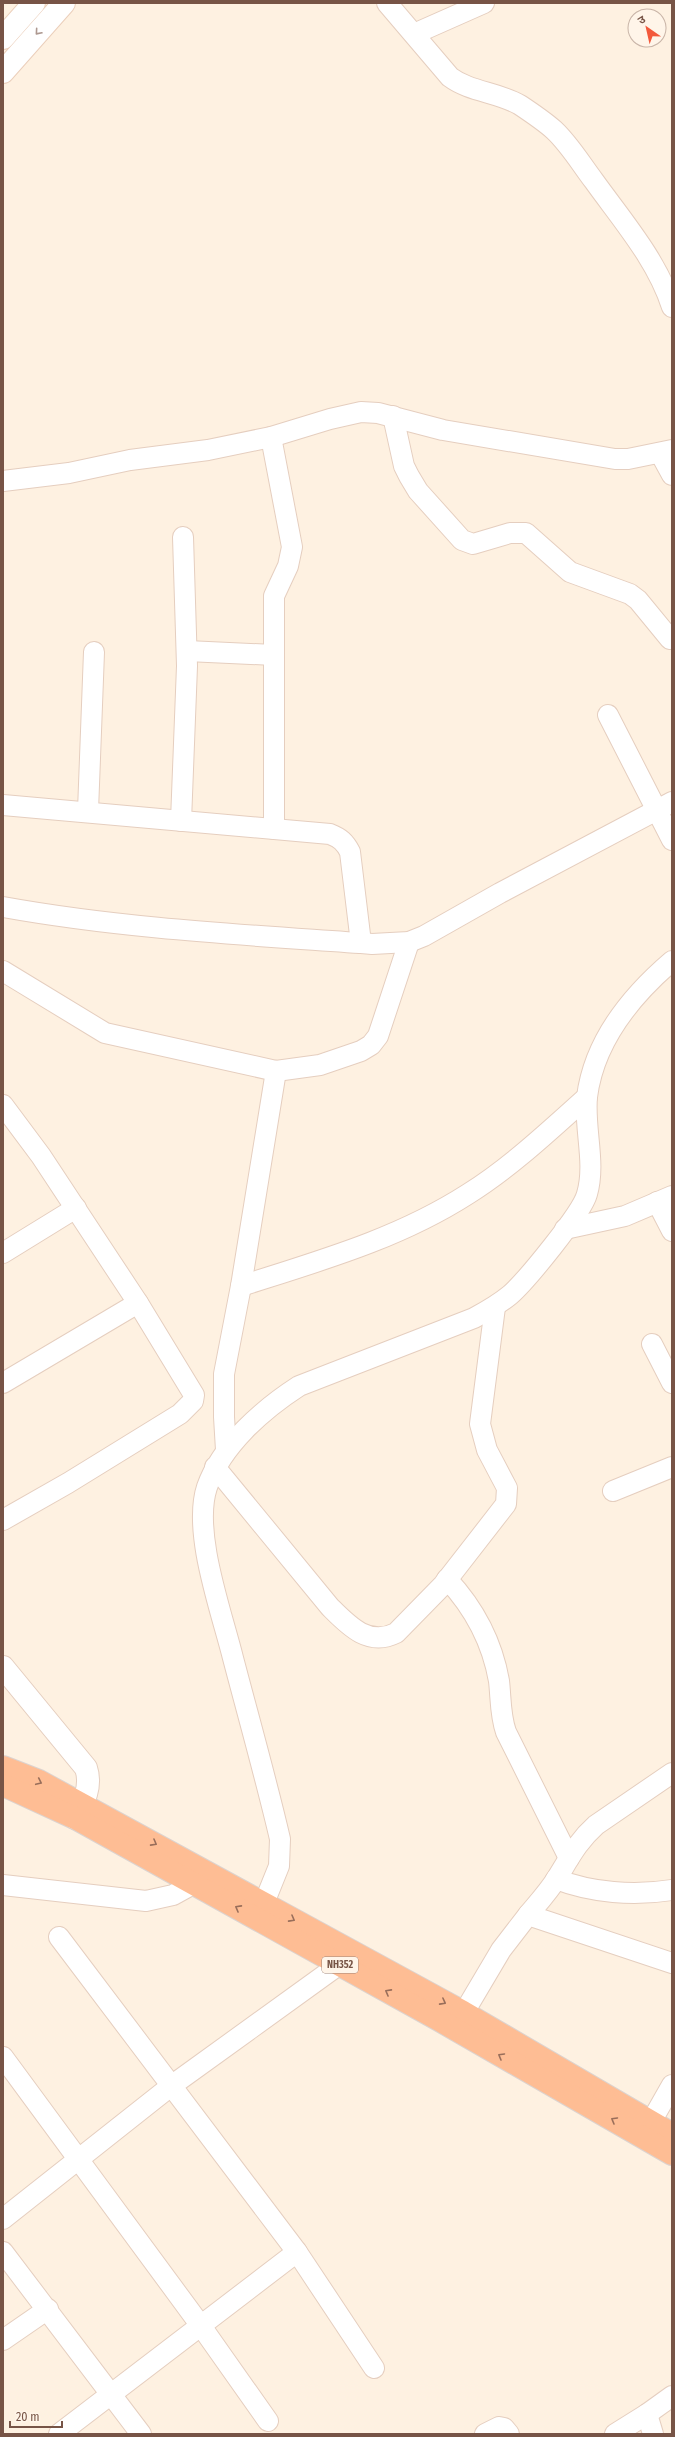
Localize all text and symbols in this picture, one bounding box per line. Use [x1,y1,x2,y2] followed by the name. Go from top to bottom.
[627,8,667,48] north arrow
[635,13,648,27] text: उ
[35,28,42,35] one-way arrow
[35,1777,42,1785] one-way arrow
[149,1839,157,1846] one-way arrow
[234,1906,242,1913] one-way arrow
[288,1915,295,1922] one-way arrow
[322,1957,358,1973] road number: NH352
[385,1989,392,1996] one-way arrow
[439,1997,446,2004] one-way arrow
[498,2053,505,2060] one-way arrow
[611,2118,618,2125] one-way arrow
[10,2403,62,2429] scale bar
[16,2410,40,2424] text: 20 m

